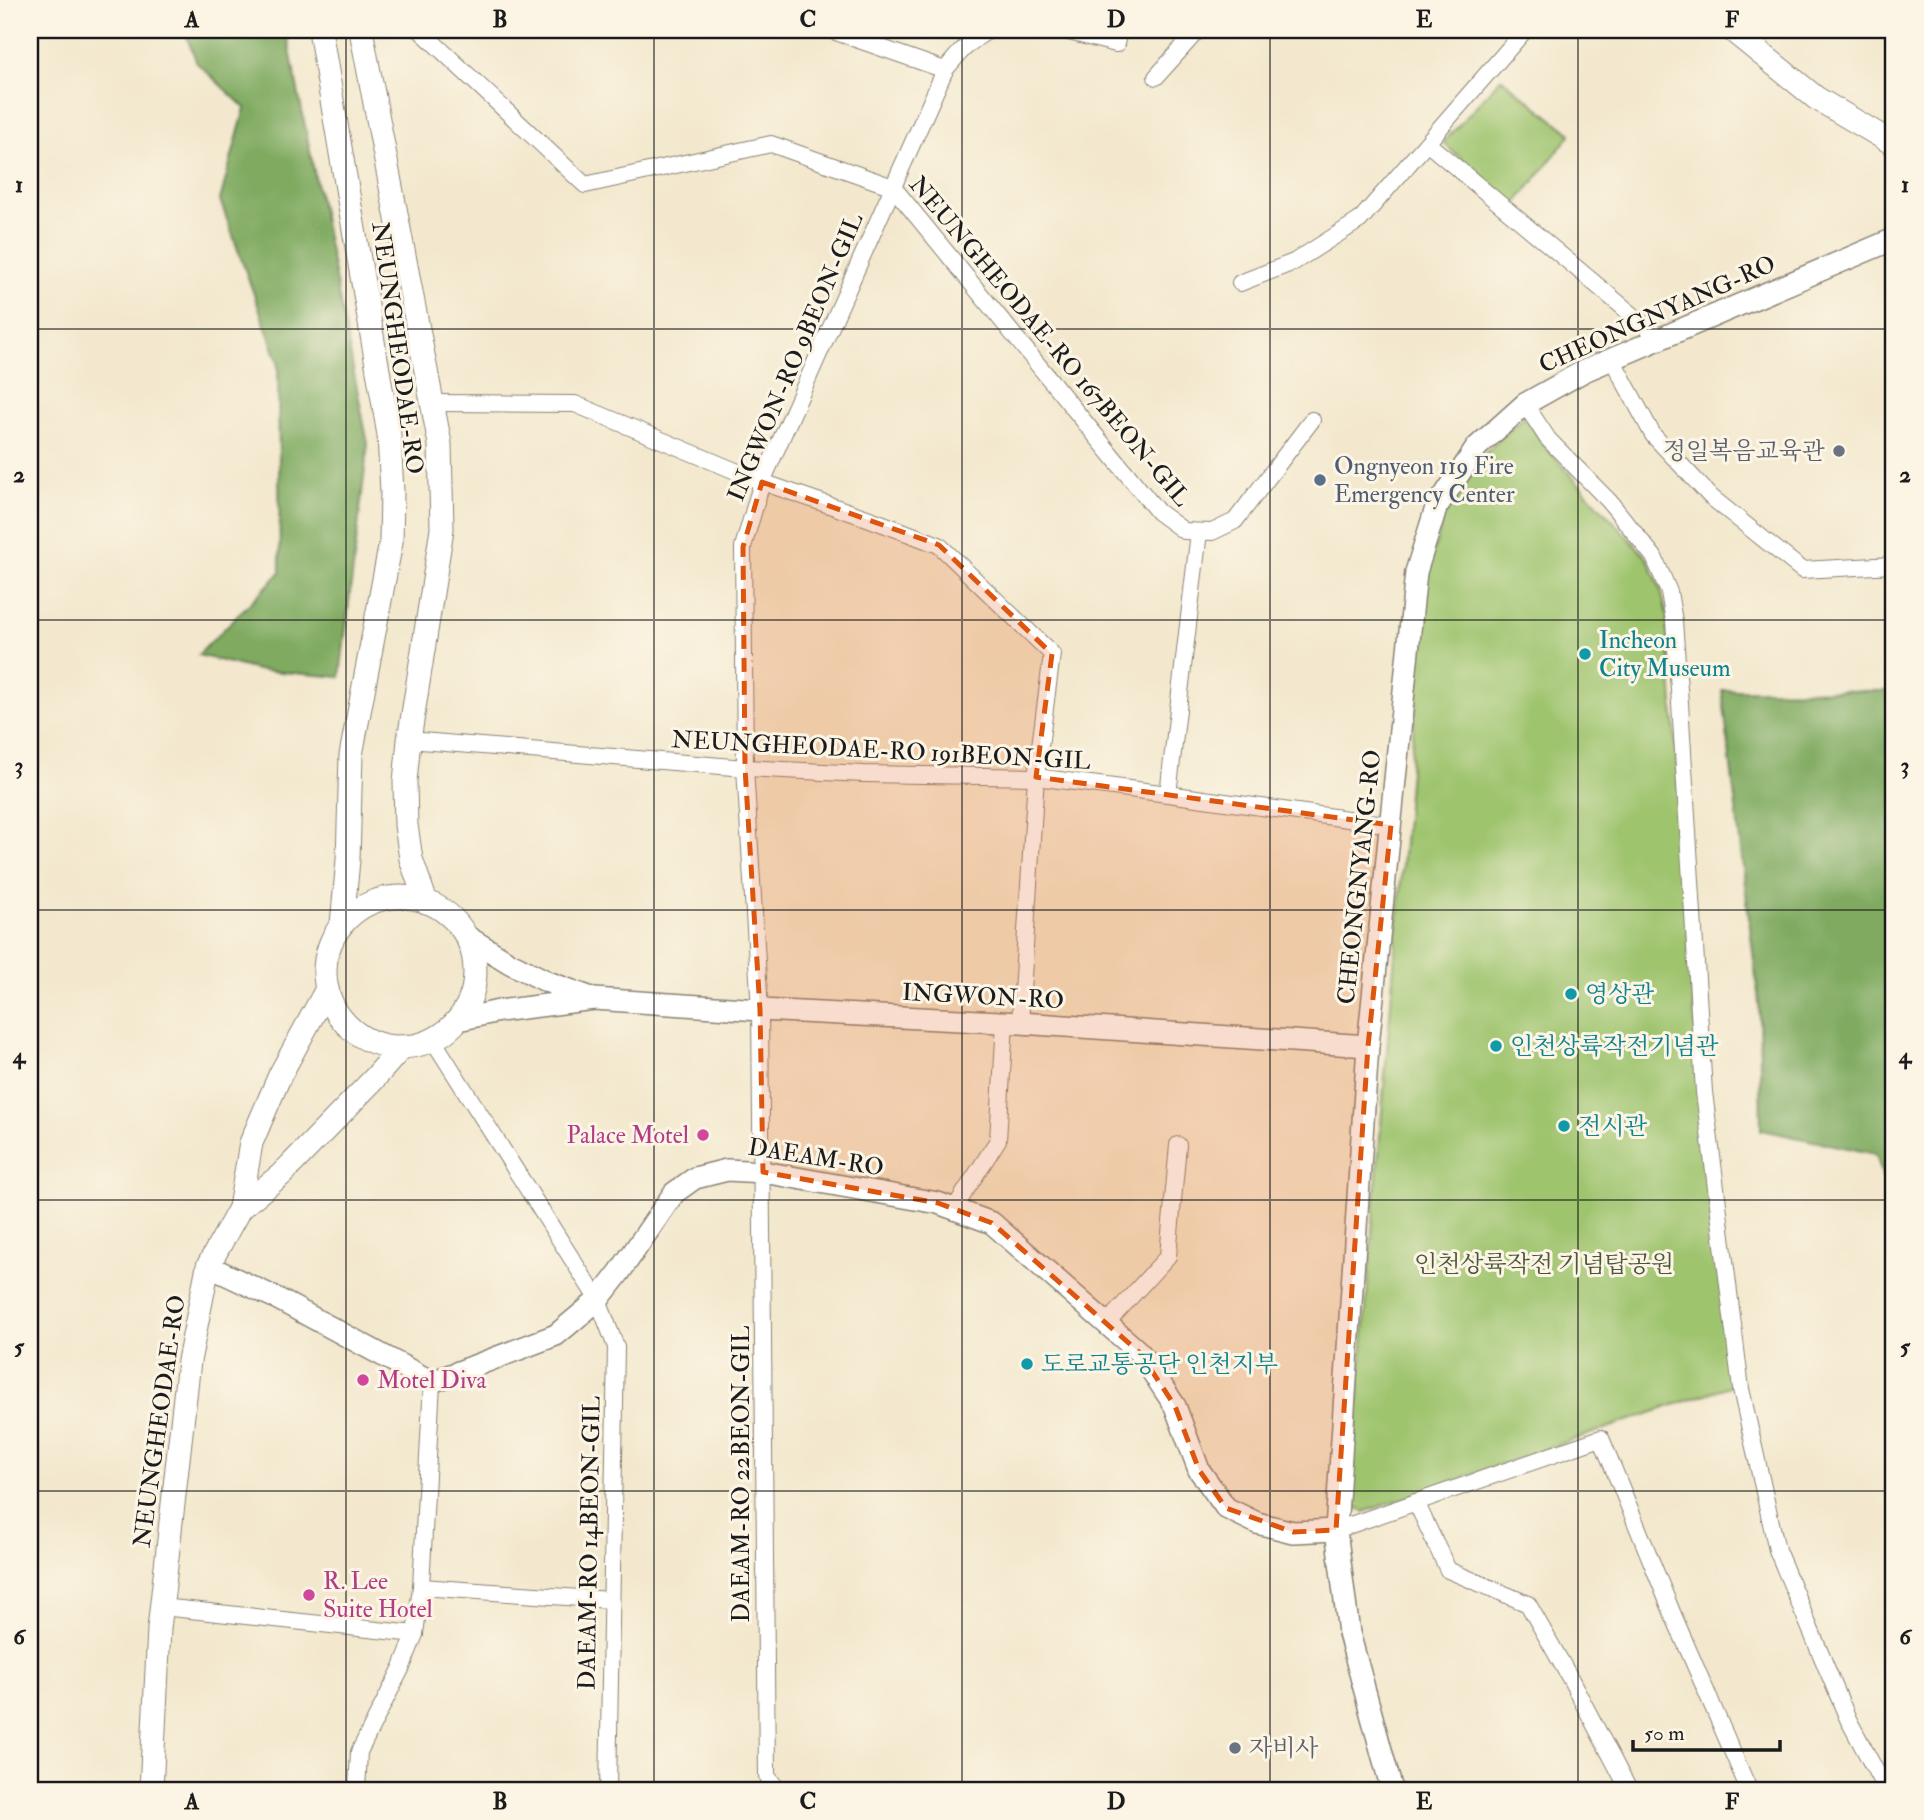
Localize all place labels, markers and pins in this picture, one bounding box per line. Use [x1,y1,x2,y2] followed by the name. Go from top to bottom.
[1663,436,1825,467] place label: 정일복음교육관
[1831,443,1847,459] marker: 정일복음교육관
[1334,451,1515,510] place label: Ongnyeon 119 Fire Emergency Center
[1312,472,1328,488] marker: Ongnyeon 119 Fire Emergency Center
[1599,625,1731,684] place label: Incheon City Museum
[1577,646,1593,662] marker: Incheon City Museum
[1585,979,1655,1010] place label: 영상관
[1563,986,1579,1002] marker: 영상관
[1510,1031,1719,1062] place label: 인천상륙작전기념관
[1488,1038,1504,1054] marker: 인천상륙작전기념관
[1578,1111,1648,1142] place label: 전시관
[1556,1118,1572,1134] marker: 전시관
[567,1120,689,1151] place label: Palace Motel
[695,1127,711,1143] marker: Palace Motel
[1041,1349,1278,1380] place label: 도로교통공단 인천지부
[1019,1356,1035,1372] marker: 도로교통공단 인천지부
[377,1365,487,1396] place label: Motel Diva
[355,1372,371,1388] marker: Motel Diva
[323,1566,433,1625] place label: R. Lee Suite Hotel
[301,1587,317,1603] marker: R. Lee Suite Hotel
[1249,1733,1319,1764] place label: 자비사
[1227,1740,1243,1756] marker: 자비사

